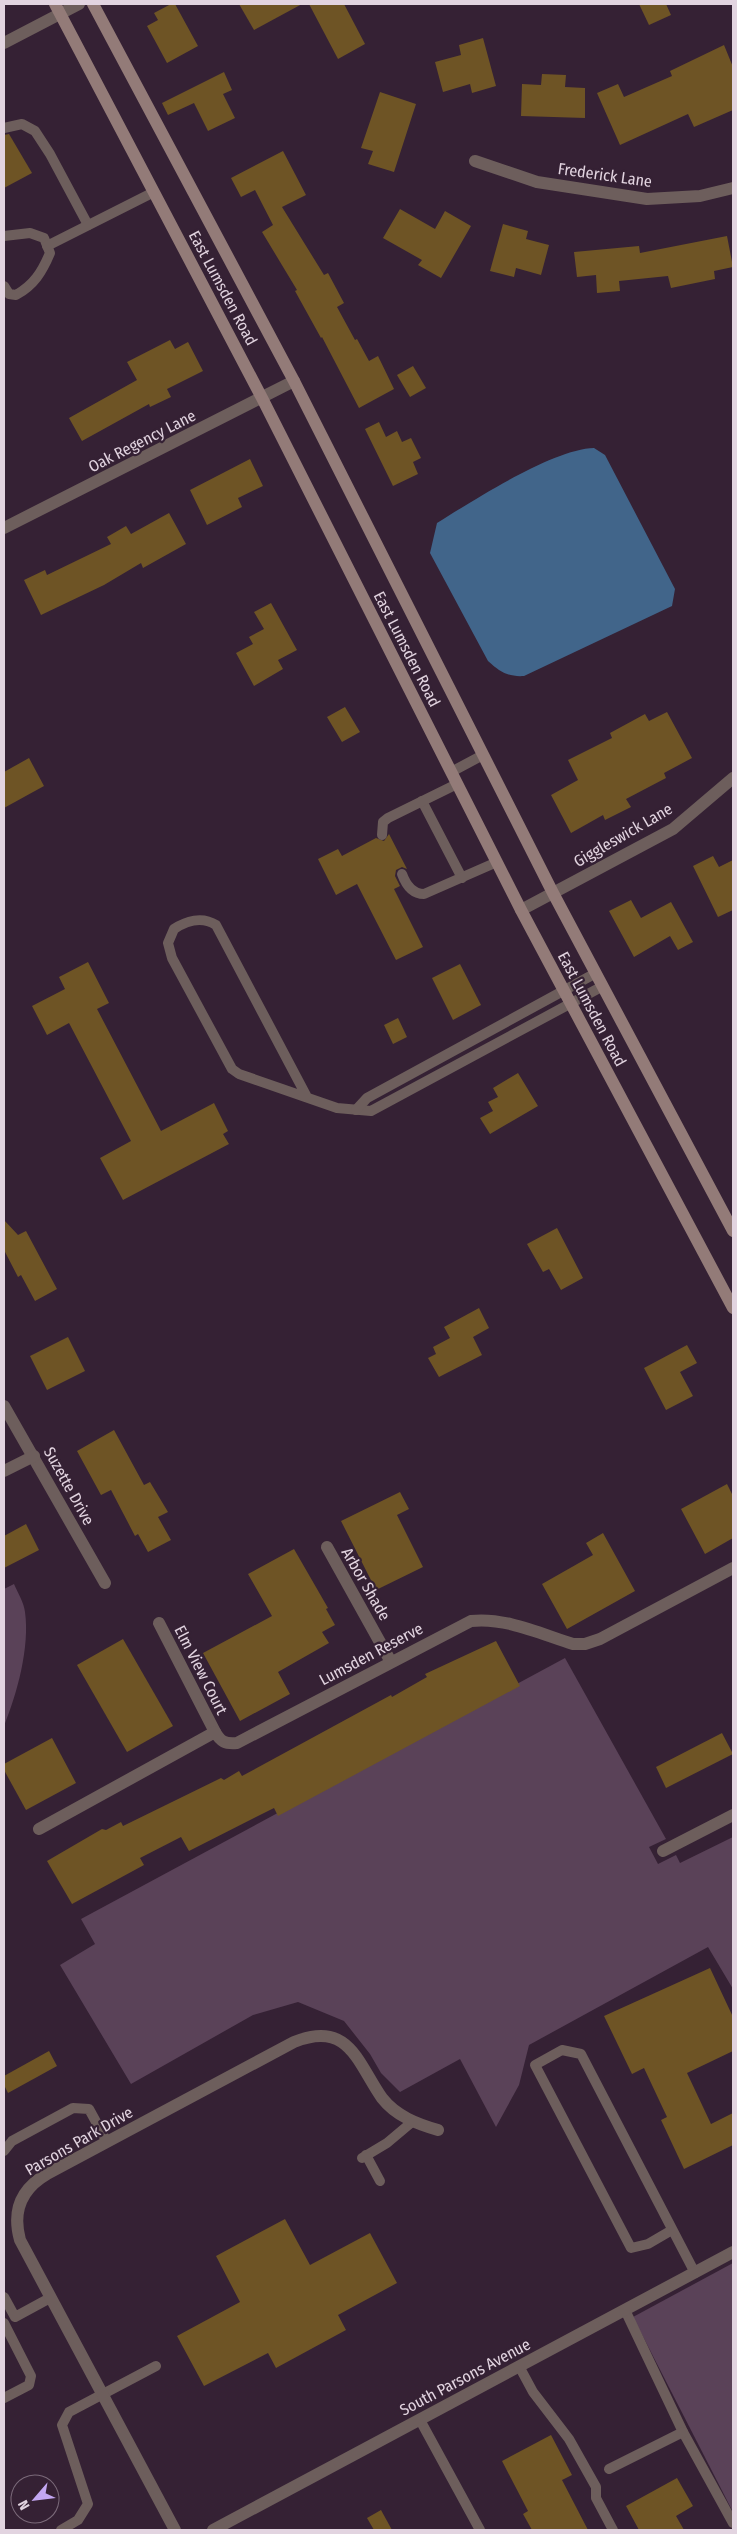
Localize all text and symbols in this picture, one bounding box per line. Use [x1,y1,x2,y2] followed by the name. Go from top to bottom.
[557,159,653,191] street label: Frederick Lane
[185,227,261,349] street label: East Lumsden Road
[85,406,199,476] street label: Oak Regency Lane
[370,588,444,710] street label: East Lumsden Road
[570,799,676,871] street label: Giggleswick Lane
[554,948,630,1070] street label: East Lumsden Road
[40,1444,98,1528] street label: Suzette Drive
[338,1544,395,1624] street label: Arbor Shade
[316,1619,426,1689] street label: Lumsden Reserve
[170,1622,232,1718] street label: Elm View Court
[22,2102,136,2179] street label: Parsons Park Drive
[396,2334,534,2419] street label: South Parsons Avenue
[10,2474,60,2524] north arrow
[14,2497,33,2513] text: N

